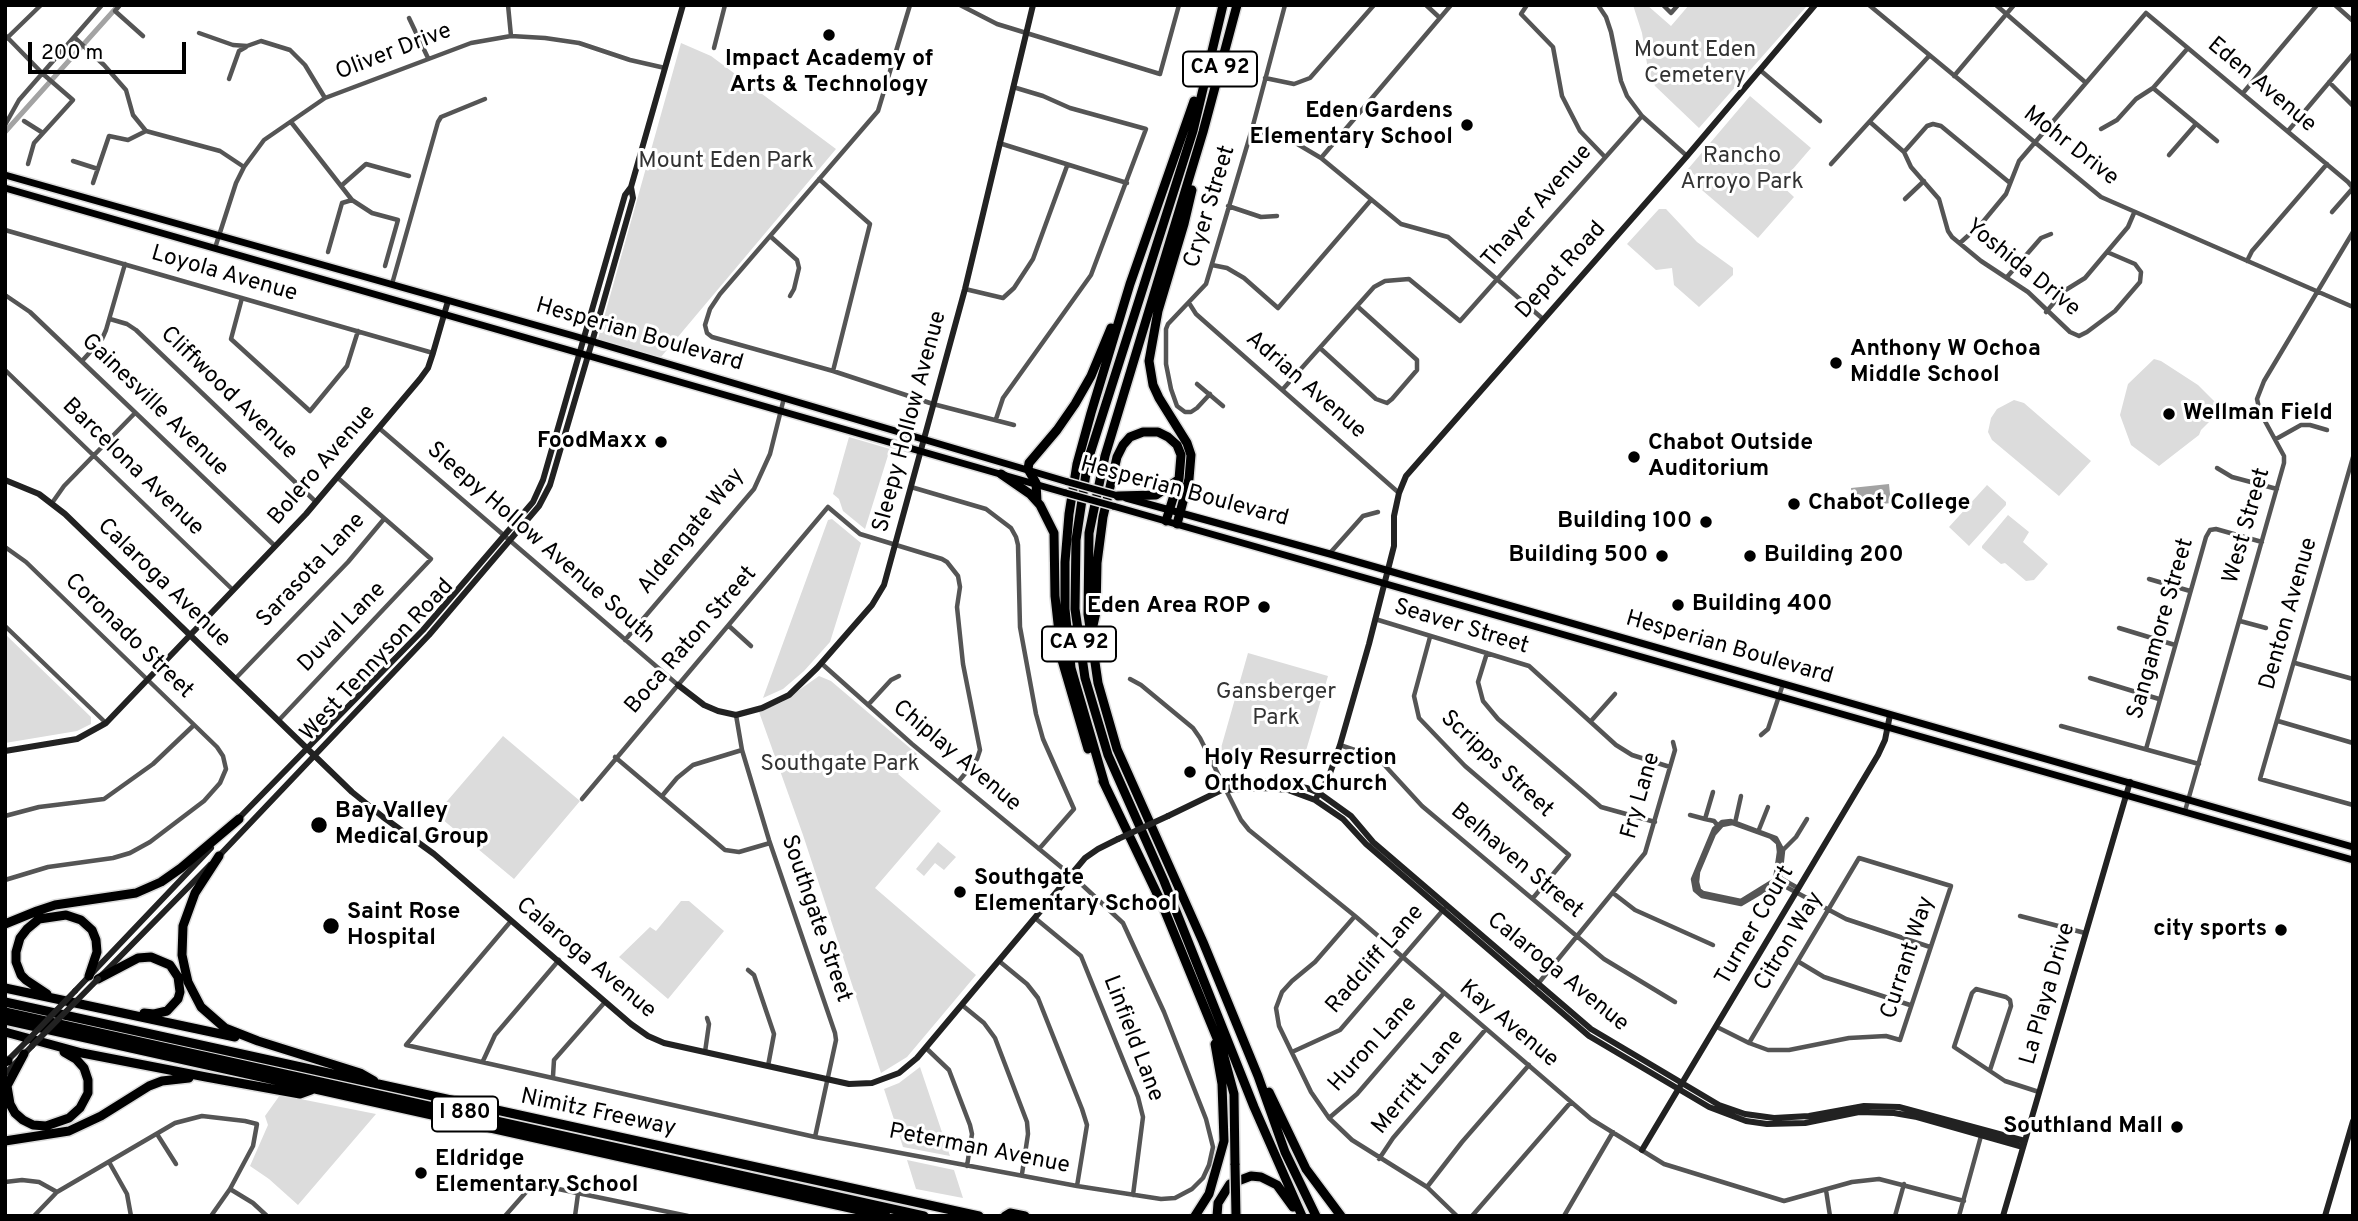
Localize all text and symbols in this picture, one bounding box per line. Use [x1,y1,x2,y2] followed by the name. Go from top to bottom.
[332,18,456,88] street label: Oliver Drive
[821,27,837,43] marker: Impact Academy of Arts & Technology
[32,28,189,72] scale bar
[2201,32,2321,140] street label: Eden Avenue
[1634,37,1756,91] park label: Mount Eden Cemetery
[41,40,103,67] text: 200 m
[725,46,933,100] place label: Impact Academy of Arts & Technology
[1183,52,1257,86] road number: CA 92
[1249,98,1453,152] place label: Eden Gardens Elementary School
[2017,101,2123,193] street label: Mohr Drive
[1459,117,1475,133] marker: Eden Gardens Elementary School
[1477,140,1599,274] street label: Thayer Avenue
[1179,143,1243,271] street label: Cryer Street
[1680,143,1804,197] park label: Rancho Arroyo Park
[638,148,814,176] park label: Mount Eden Park
[1959,214,2085,324] street label: Yoshida Drive
[1511,217,1613,325] street label: Depot Road
[148,241,300,309] street label: Loyola Avenue
[532,293,746,379] street label: Hesperian Boulevard
[868,308,954,536] street label: Sleepy Hollow Avenue
[154,322,302,466] street label: Cliffwood Avenue
[1239,326,1371,446] street label: Adrian Avenue
[75,329,233,483] street label: Gainesville Avenue
[1850,336,2041,390] place label: Anthony W Ochoa Middle School
[1828,355,1844,371] marker: Anthony W Ochoa Middle School
[55,393,209,543] street label: Barcelona Avenue
[263,400,383,532] street label: Bolero Avenue
[2183,400,2333,428] place label: Wellman Field
[2161,406,2177,422] marker: Wellman Field
[537,428,647,456] place label: FoodMaxx
[1648,430,1813,484] place label: Chabot Outside Auditorium
[653,434,669,450] marker: FoodMaxx
[420,437,660,651] street label: Sleepy Hollow Avenue South
[1626,449,1642,465] marker: Chabot Outside Auditorium
[1077,452,1291,534] street label: Hesperian Boulevard
[633,463,751,601] street label: Aldengate Way
[2218,465,2278,587] street label: West Street
[1808,490,1970,518] place label: Chabot College
[1786,496,1802,512] marker: Chabot College
[252,508,372,634] street label: Sarasota Lane
[1557,508,1692,536] place label: Building 100
[91,513,235,655] street label: Calaroga Avenue
[1698,514,1714,530] marker: Building 100
[2123,535,2201,723] street label: Sangamore Street
[2255,535,2325,693] street label: Denton Avenue
[1508,542,1648,570] place label: Building 500
[1764,542,1904,570] place label: Building 200
[1654,548,1670,564] marker: Building 500
[1742,548,1758,564] marker: Building 200
[620,561,764,721] street label: Boca Raton Street
[58,568,198,706] street label: Coronado Street
[296,574,460,748] street label: West Tennyson Road
[293,577,393,679] street label: Duval Lane
[1692,591,1832,619] place label: Building 400
[1087,593,1250,621] place label: Eden Area ROP
[1390,594,1532,662] street label: Seaver Street
[1670,597,1686,613] marker: Building 400
[1256,599,1272,615] marker: Eden Area ROP
[1622,606,1836,692] street label: Hesperian Boulevard
[1042,626,1116,662] road number: CA 92
[1216,679,1336,733] park label: Gansberger Park
[886,695,1026,819] street label: Chiplay Avenue
[1434,706,1558,824] street label: Scripps Street
[1204,745,1397,799] place label: Holy Resurrection Orthodox Church
[1616,749,1668,843] street label: Fry Lane
[760,751,920,779] park label: Southgate Park
[1182,764,1198,780] marker: Holy Resurrection Orthodox Church
[335,798,489,852] place label: Bay Valley Medical Group
[1444,798,1588,926] street label: Belhaven Street
[309,815,329,835] marker: Bay Valley Medical Group
[773,832,857,1006] street label: Southgate Street
[1711,861,1801,991] street label: Turner Court
[974,865,1178,919] place label: Southgate Elementary School
[952,884,968,900] marker: Southgate Elementary School
[1750,887,1830,997] street label: Citron Way
[509,892,661,1026] street label: Calaroga Avenue
[1876,893,1942,1023] street label: Currant Way
[347,899,460,953] place label: Saint Rose Hospital
[1321,900,1431,1020] street label: Radcliff Lane
[1481,907,1633,1039] street label: Calaroga Avenue
[321,916,341,936] marker: Saint Rose Hospital
[2153,916,2267,944] place label: city sports
[2016,920,2082,1068] street label: La Playa Drive
[2273,922,2289,938] marker: city sports
[1095,972,1169,1106] street label: Linfield Lane
[1453,975,1563,1075] street label: Kay Avenue
[1324,991,1424,1099] street label: Huron Lane
[1367,1025,1471,1141] street label: Merritt Lane
[518,1084,678,1144] street label: Nimitz Freeway
[432,1096,498,1132] road number: I 880
[2003,1113,2163,1141] place label: Southland Mall
[886,1119,1072,1181] street label: Peterman Avenue
[2169,1119,2185,1135] marker: Southland Mall
[435,1146,639,1200] place label: Eldridge Elementary School
[413,1165,429,1181] marker: Eldridge Elementary School

